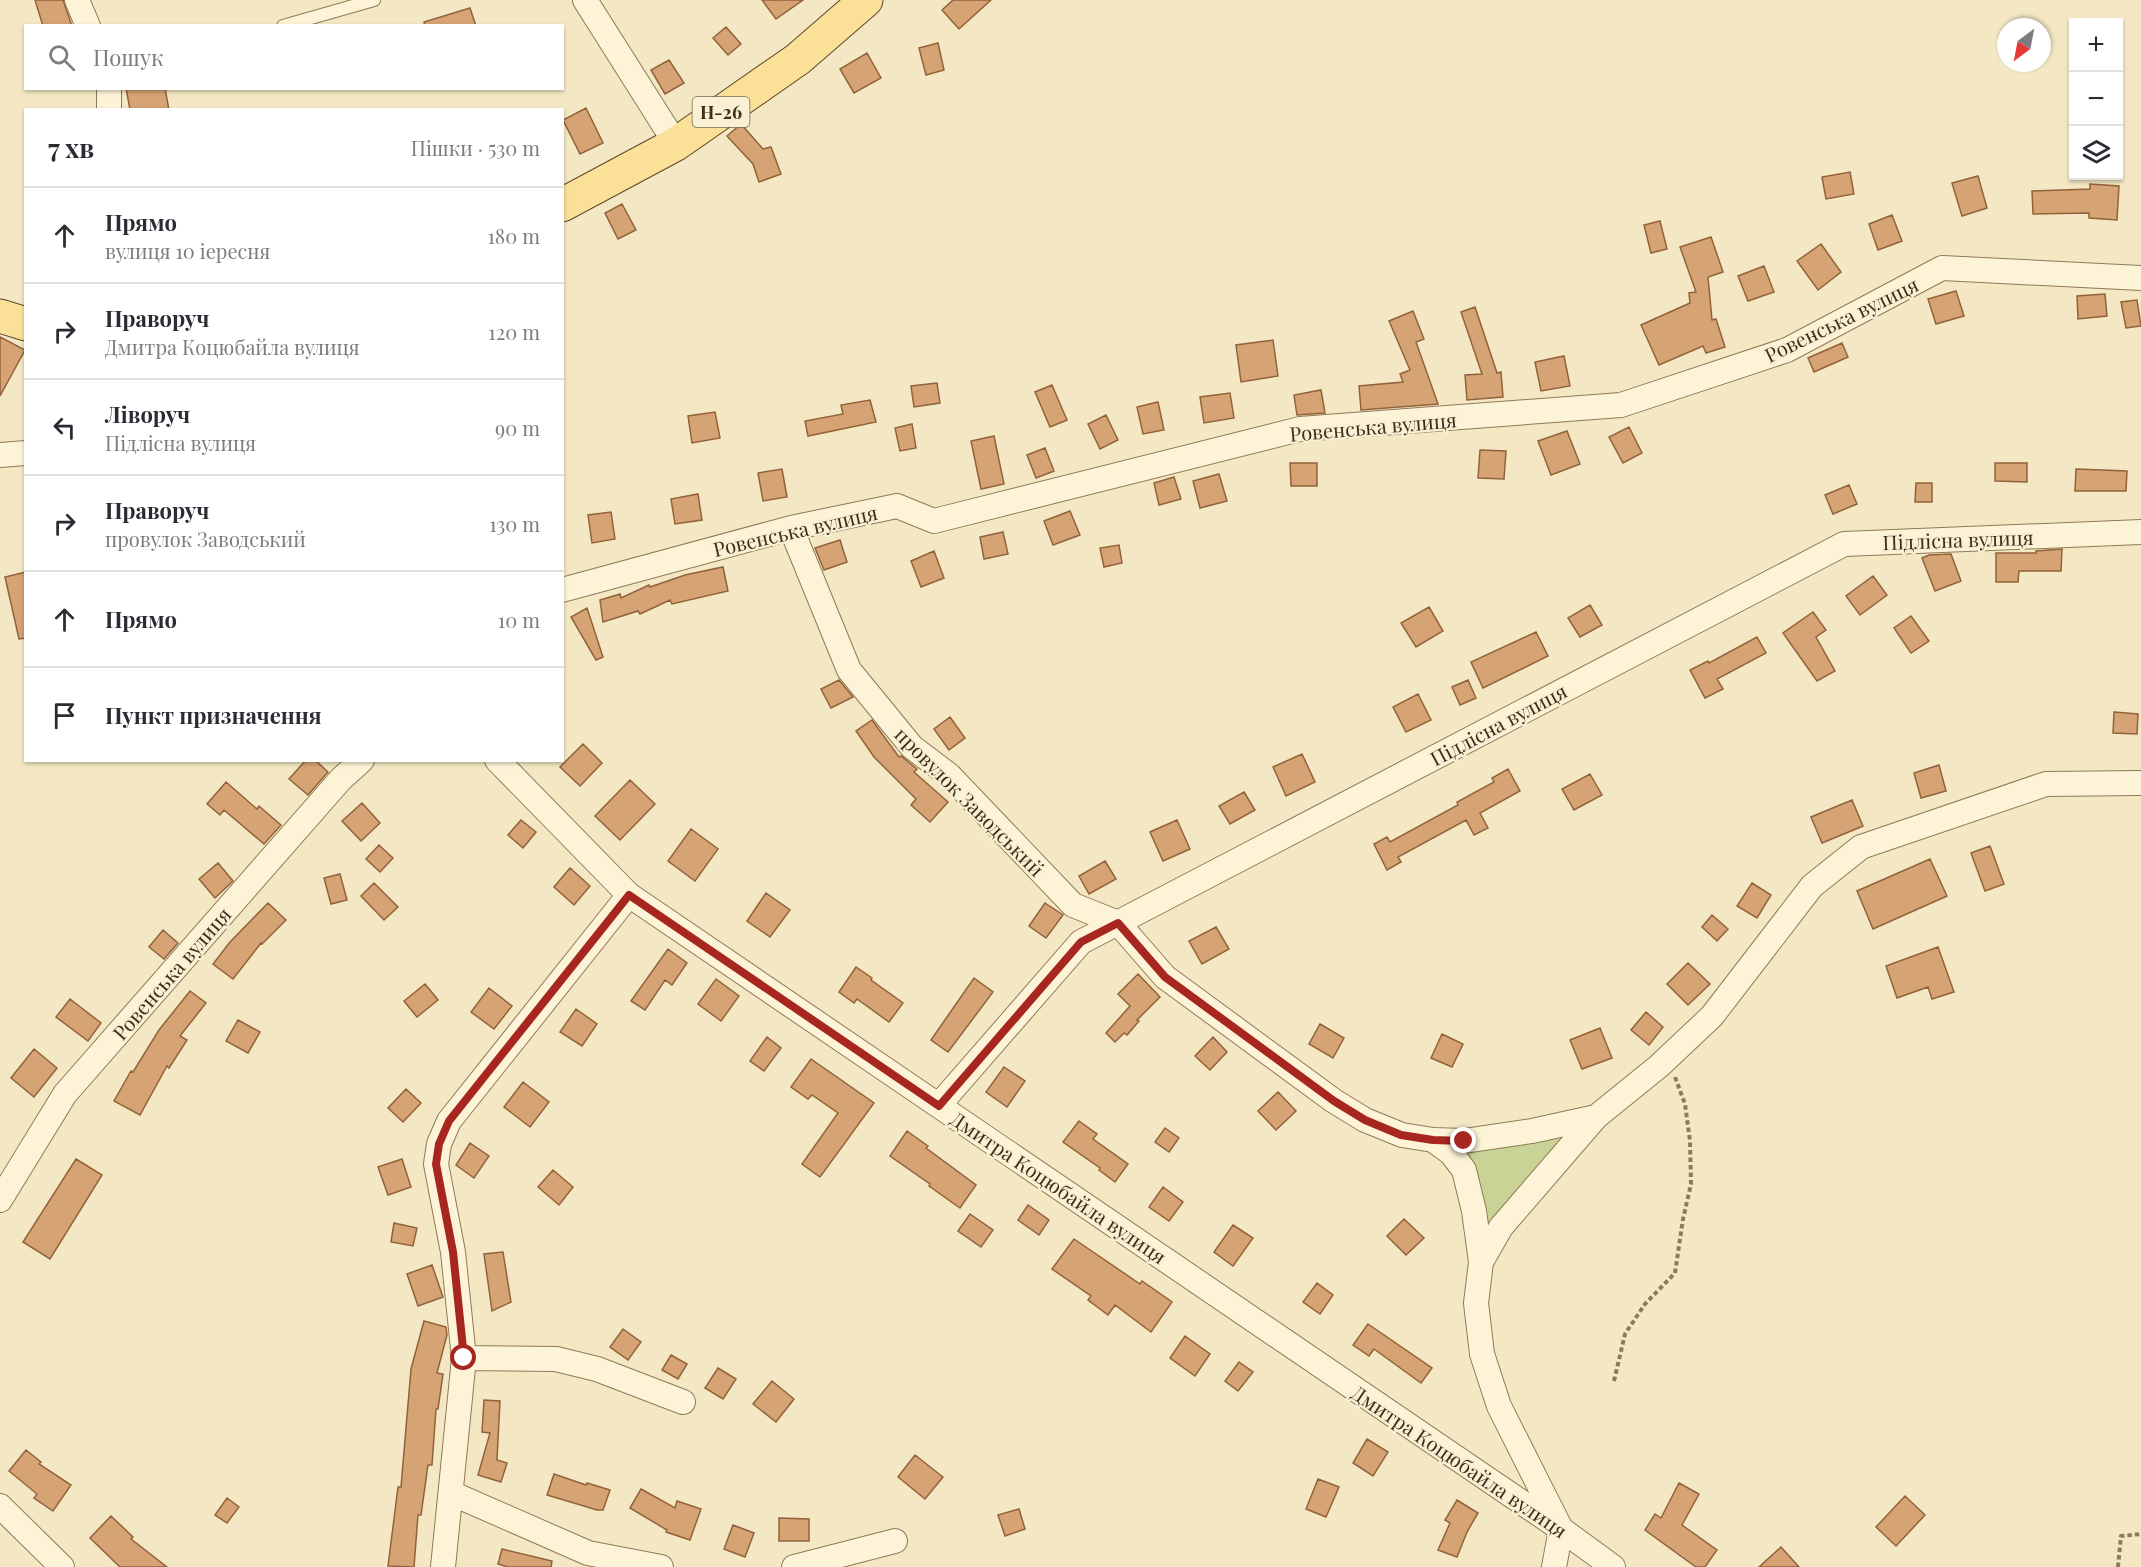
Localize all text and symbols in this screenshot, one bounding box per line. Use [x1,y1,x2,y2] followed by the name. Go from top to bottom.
[1997,18,2051,72] north arrow
[2069,18,2123,180] map controls
[2069,18,2123,72] button: +
[24,24,564,90] search box
[45,41,78,74] icon: search
[93,42,164,72] text: Пошук
[2069,72,2123,126] button: −
[692,97,750,127] road number: Н-26
[2069,126,2123,180] button: layers
[48,130,94,165] text: 7 хв
[411,134,540,161] text: Пішки · 530 m
[105,207,177,237] text: Прямо
[48,219,81,252] icon: ahead
[487,222,540,249] text: 180 m
[105,237,270,264] text: вулиця 10 іересня
[1760,270,1923,368] street label: Ровенська вулиця
[105,303,209,333] text: Праворуч
[48,315,81,348] icon: right
[488,318,540,345] text: 120 m
[105,333,360,360] text: Дмитра Коцюбайла вулиця
[105,399,190,429] text: Ліворуч
[1288,405,1458,447] street label: Ровенська вулиця
[48,411,81,444] icon: left
[495,414,540,441] text: 90 m
[105,429,256,456] text: Підлісна вулиця
[105,495,209,525] text: Праворуч
[710,498,880,562] street label: Ровенська вулиця
[48,507,81,540] icon: right
[489,510,540,537] text: 130 m
[1882,523,2034,555] street label: Підлісна вулиця
[105,525,306,552] text: провулок Заводський
[48,603,81,636] icon: ahead
[105,604,177,634] text: Прямо
[498,606,540,633] text: 10 m
[1425,677,1571,771] street label: Підлісна вулиця
[48,699,81,732] icon: arrive
[105,700,322,730] text: Пункт призначення
[889,720,1051,882] street label: провулок Заводський
[106,901,236,1045] street label: Ровенська вулиця
[946,1105,1172,1270] street label: Дмитра Коцюбайла вулиця
[1450,1127,1476,1153] route end
[450,1344,476,1370] route start
[1347,1379,1573,1544] street label: Дмитра Коцюбайла вулиця

